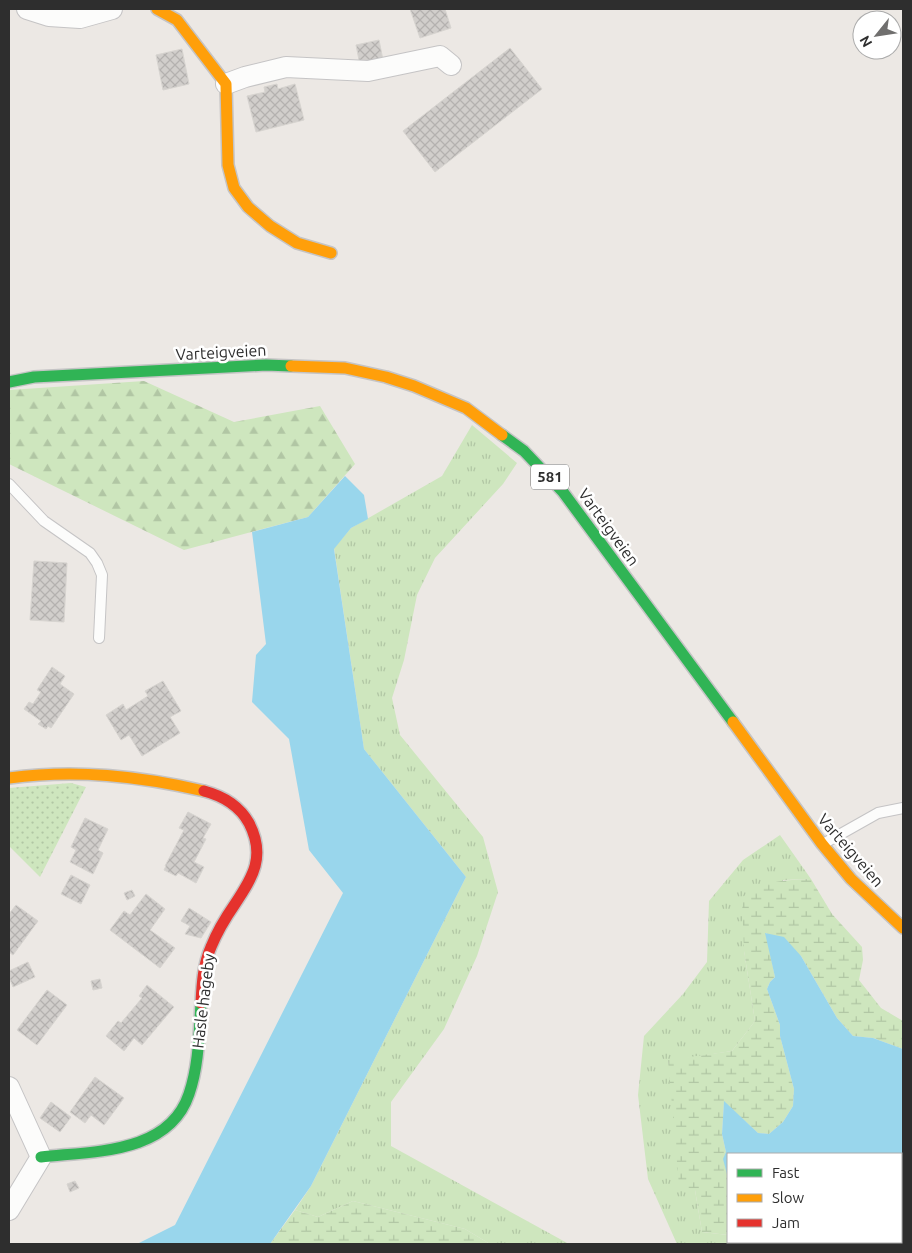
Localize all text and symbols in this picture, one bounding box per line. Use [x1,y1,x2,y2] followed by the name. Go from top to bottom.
[852,10,902,60] north arrow
[856,33,875,50] text: N
[175,341,267,363] street label: Varteigveien
[531,464,569,490] road number: 581
[575,485,643,569] street label: Varteigveien
[814,810,888,890] street label: Varteigveien
[188,952,218,1049] street label: Hasle hageby
[727,1153,902,1243] legend
[772,1164,800,1181] text: Fast
[772,1189,805,1206] text: Slow
[772,1214,800,1231] text: Jam

